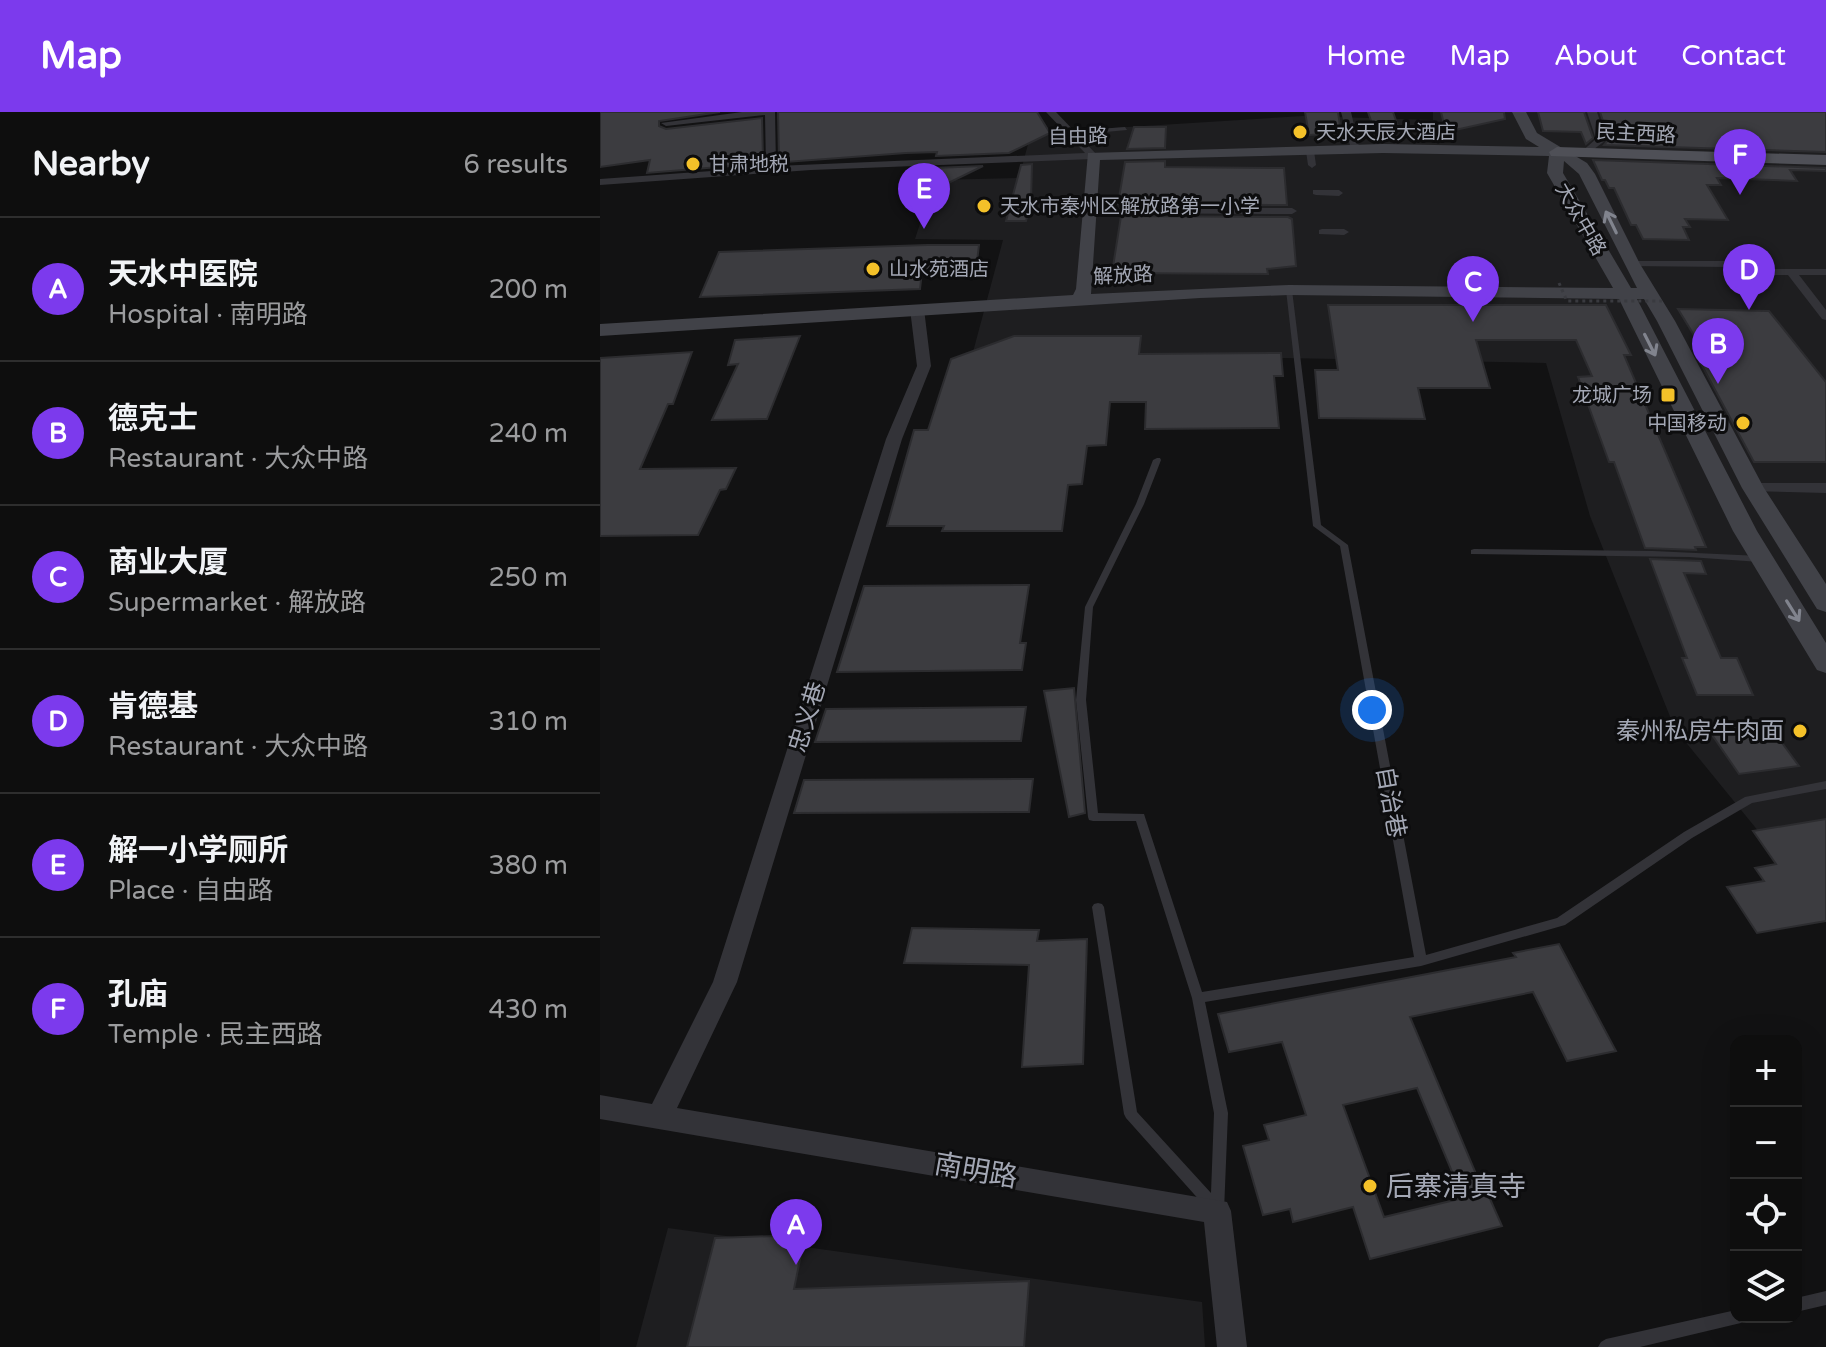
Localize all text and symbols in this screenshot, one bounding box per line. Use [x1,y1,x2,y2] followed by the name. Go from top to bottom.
[40,33,122,79] text: Map
[1326,39,1406,73] text: Home
[1450,39,1510,73] text: Map
[1554,39,1637,73] text: About
[1681,39,1786,73] text: Contact
[1595,120,1677,148] street label: 民主西路
[1316,121,1456,145] place label: 天水天辰大酒店
[1291,123,1309,141] marker: 天水天辰大酒店
[1048,124,1108,150] street label: 自由路
[1714,129,1766,195] pin: F
[32,144,150,185] text: Nearby
[463,149,568,180] text: 6 results
[709,153,789,177] place label: 甘肃地税
[684,155,702,173] marker: 甘肃地税
[898,163,950,229] pin: E
[1550,179,1611,260] street label: 大众中路
[1000,195,1260,219] place label: 天水市秦州区解放路第一小学
[975,197,993,215] marker: 天水市秦州区解放路第一小学
[1602,211,1618,235] one-way arrow
[1723,244,1775,310] pin: D
[108,256,258,293] text: 天水中医院
[1447,256,1499,322] pin: C
[889,258,989,282] place label: 山水苑酒店
[864,260,882,278] marker: 山水苑酒店
[1092,262,1154,290] street label: 解放路
[48,274,68,305] text: A
[488,274,568,305] text: 200 m
[108,299,308,330] text: Hospital · 南明路
[1692,318,1744,384] pin: B
[1643,333,1659,357] one-way arrow
[1572,384,1652,408] place label: 龙城广场
[1659,386,1677,404] marker: 龙城广场
[108,400,198,437] text: 德克士
[1647,412,1727,436] place label: 中国移动
[1734,414,1752,432] marker: 中国移动
[49,418,67,449] text: B
[488,418,568,449] text: 240 m
[108,443,368,474] text: Restaurant · 大众中路
[108,544,228,581] text: 商业大厦
[49,562,67,593] text: C
[488,562,568,593] text: 250 m
[108,587,366,618] text: Supermarket · 解放路
[1786,599,1802,622] one-way arrow
[783,678,832,756] street label: 忠义巷
[108,688,198,725] text: 肯德基
[1352,690,1392,730] your location
[48,706,68,737] text: D
[488,706,568,737] text: 310 m
[1616,717,1784,746] place label: 秦州私房牛肉面
[1791,722,1809,740] marker: 秦州私房牛肉面
[108,731,368,762] text: Restaurant · 大众中路
[1370,764,1411,840] street label: 自治巷
[108,832,288,869] text: 解一小学厕所
[50,850,66,881] text: E
[488,850,568,881] text: 380 m
[108,875,273,906] text: Place · 自由路
[108,976,168,1013] text: 孔庙
[50,994,66,1025] text: F
[488,994,568,1025] text: 430 m
[108,1019,323,1050] text: Temple · 民主西路
[1730,1035,1802,1323] map controls
[1730,1035,1802,1107] button: +
[1730,1107,1802,1179] button: −
[932,1147,1020,1195] street label: 南明路
[1386,1170,1526,1204] place label: 后寨清真寺
[1361,1177,1379,1195] marker: 后寨清真寺
[1730,1179,1802,1251] button: locate
[770,1199,822,1265] pin: A
[1730,1251,1802,1323] button: layers

